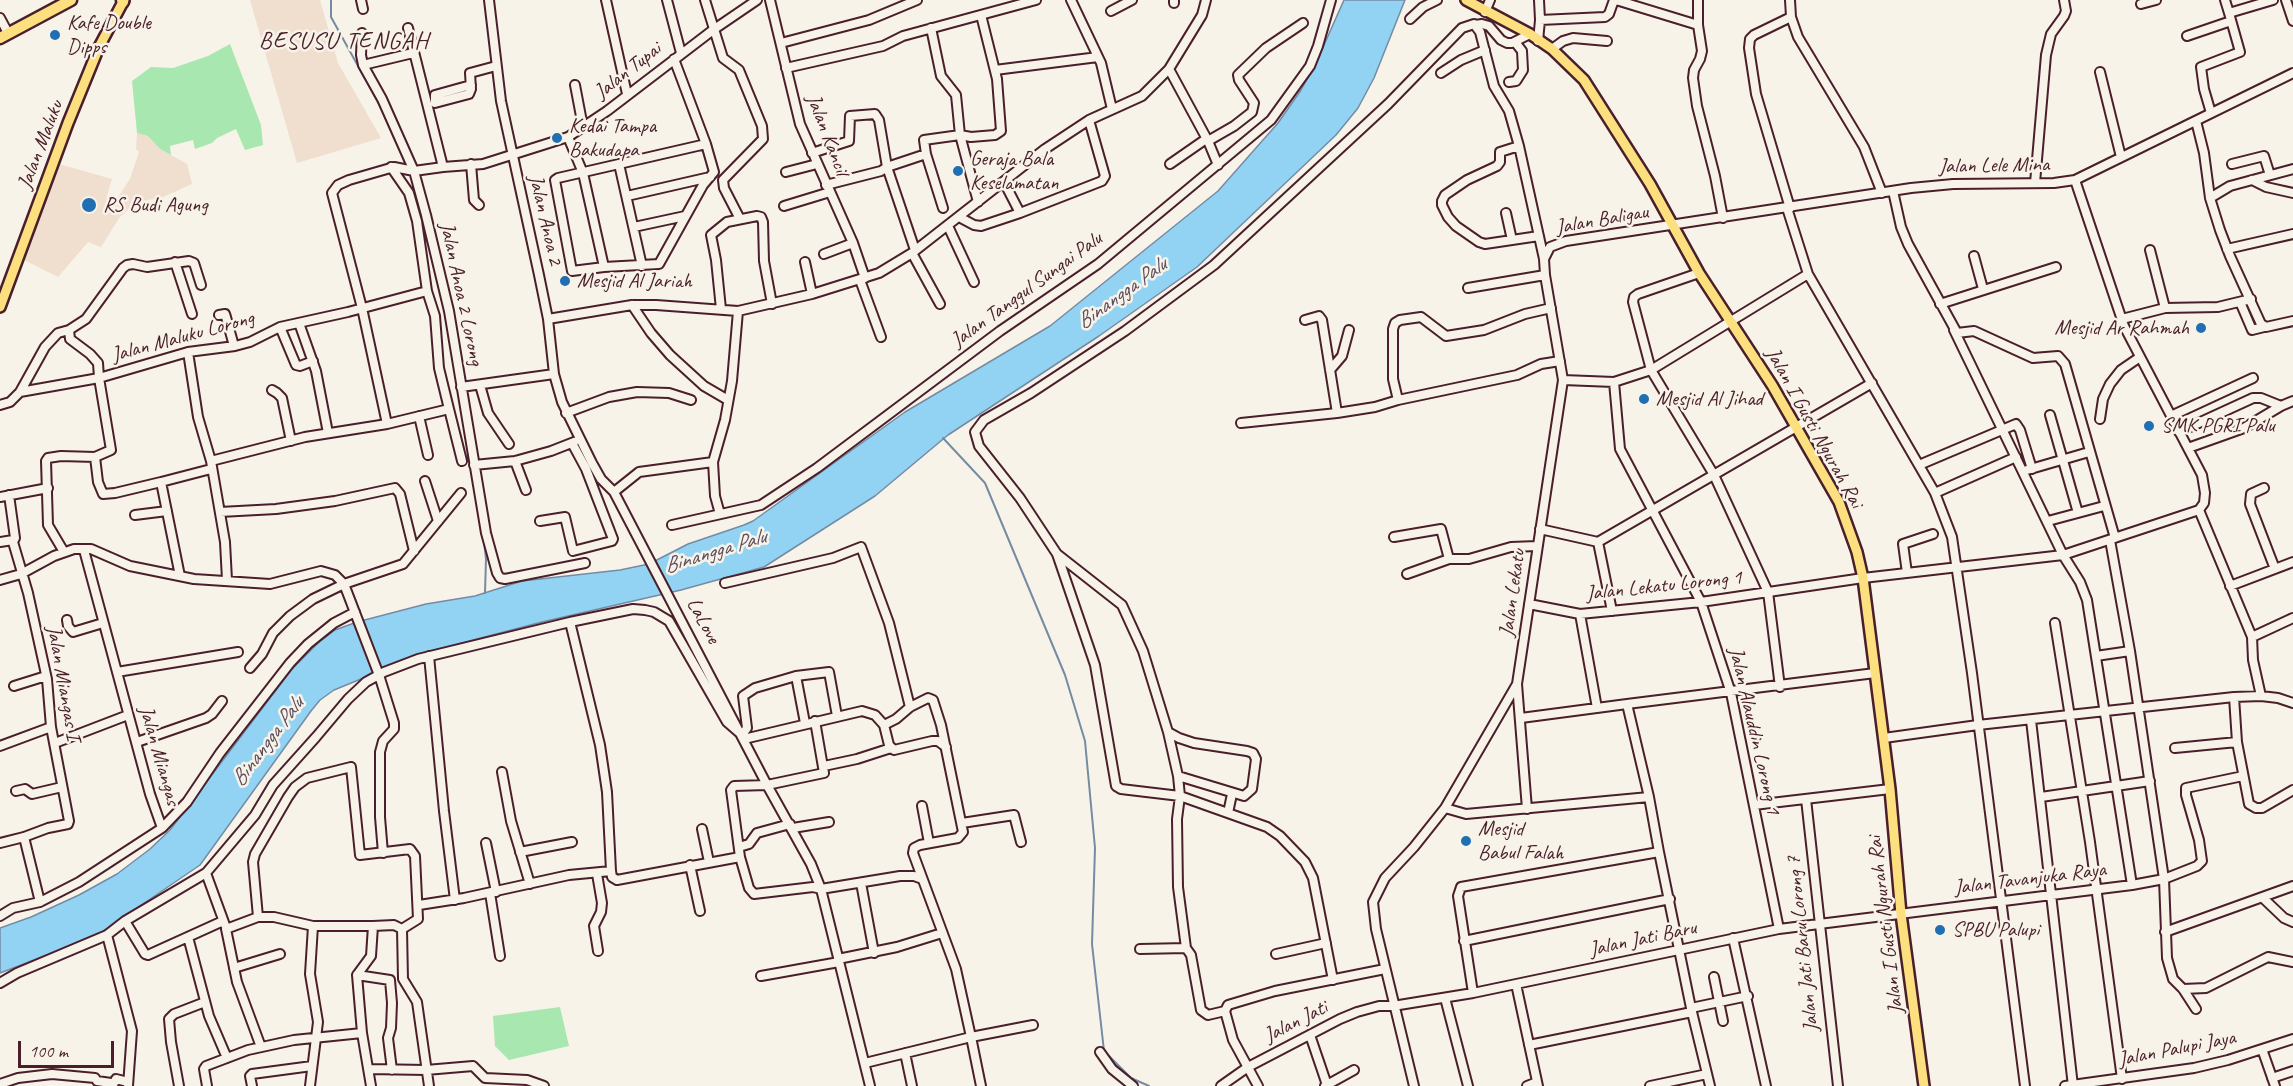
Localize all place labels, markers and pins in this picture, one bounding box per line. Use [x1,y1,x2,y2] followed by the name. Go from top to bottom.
[67,10,151,60] place label: Kafe Double Dipps
[48,28,62,42] marker: Kafe Double Dipps
[569,113,656,163] place label: Kedai Tampa Bakudapa
[550,131,564,145] marker: Kedai Tampa Bakudapa
[970,146,1058,196] place label: Geraja Bala Keselamatan
[951,164,965,178] marker: Geraja Bala Keselamatan
[103,192,208,218] place label: RS Budi Agung
[80,196,98,214] marker: RS Budi Agung
[577,268,692,294] place label: Mesjid Al Jariah
[558,274,572,288] marker: Mesjid Al Jariah
[2055,315,2189,341] place label: Mesjid Ar Rahmah
[2194,321,2208,335] marker: Mesjid Ar Rahmah
[1656,386,1763,412] place label: Mesjid Al Jihad
[1637,392,1651,406] marker: Mesjid Al Jihad
[2161,413,2275,439] place label: SMK PGRI Palu
[2142,419,2156,433] marker: SMK PGRI Palu
[1478,816,1563,866] place label: Mesjid Babul Falah
[1459,834,1473,848] marker: Mesjid Babul Falah
[1952,917,2039,943] place label: SPBU Palupi
[1933,923,1947,937] marker: SPBU Palupi

